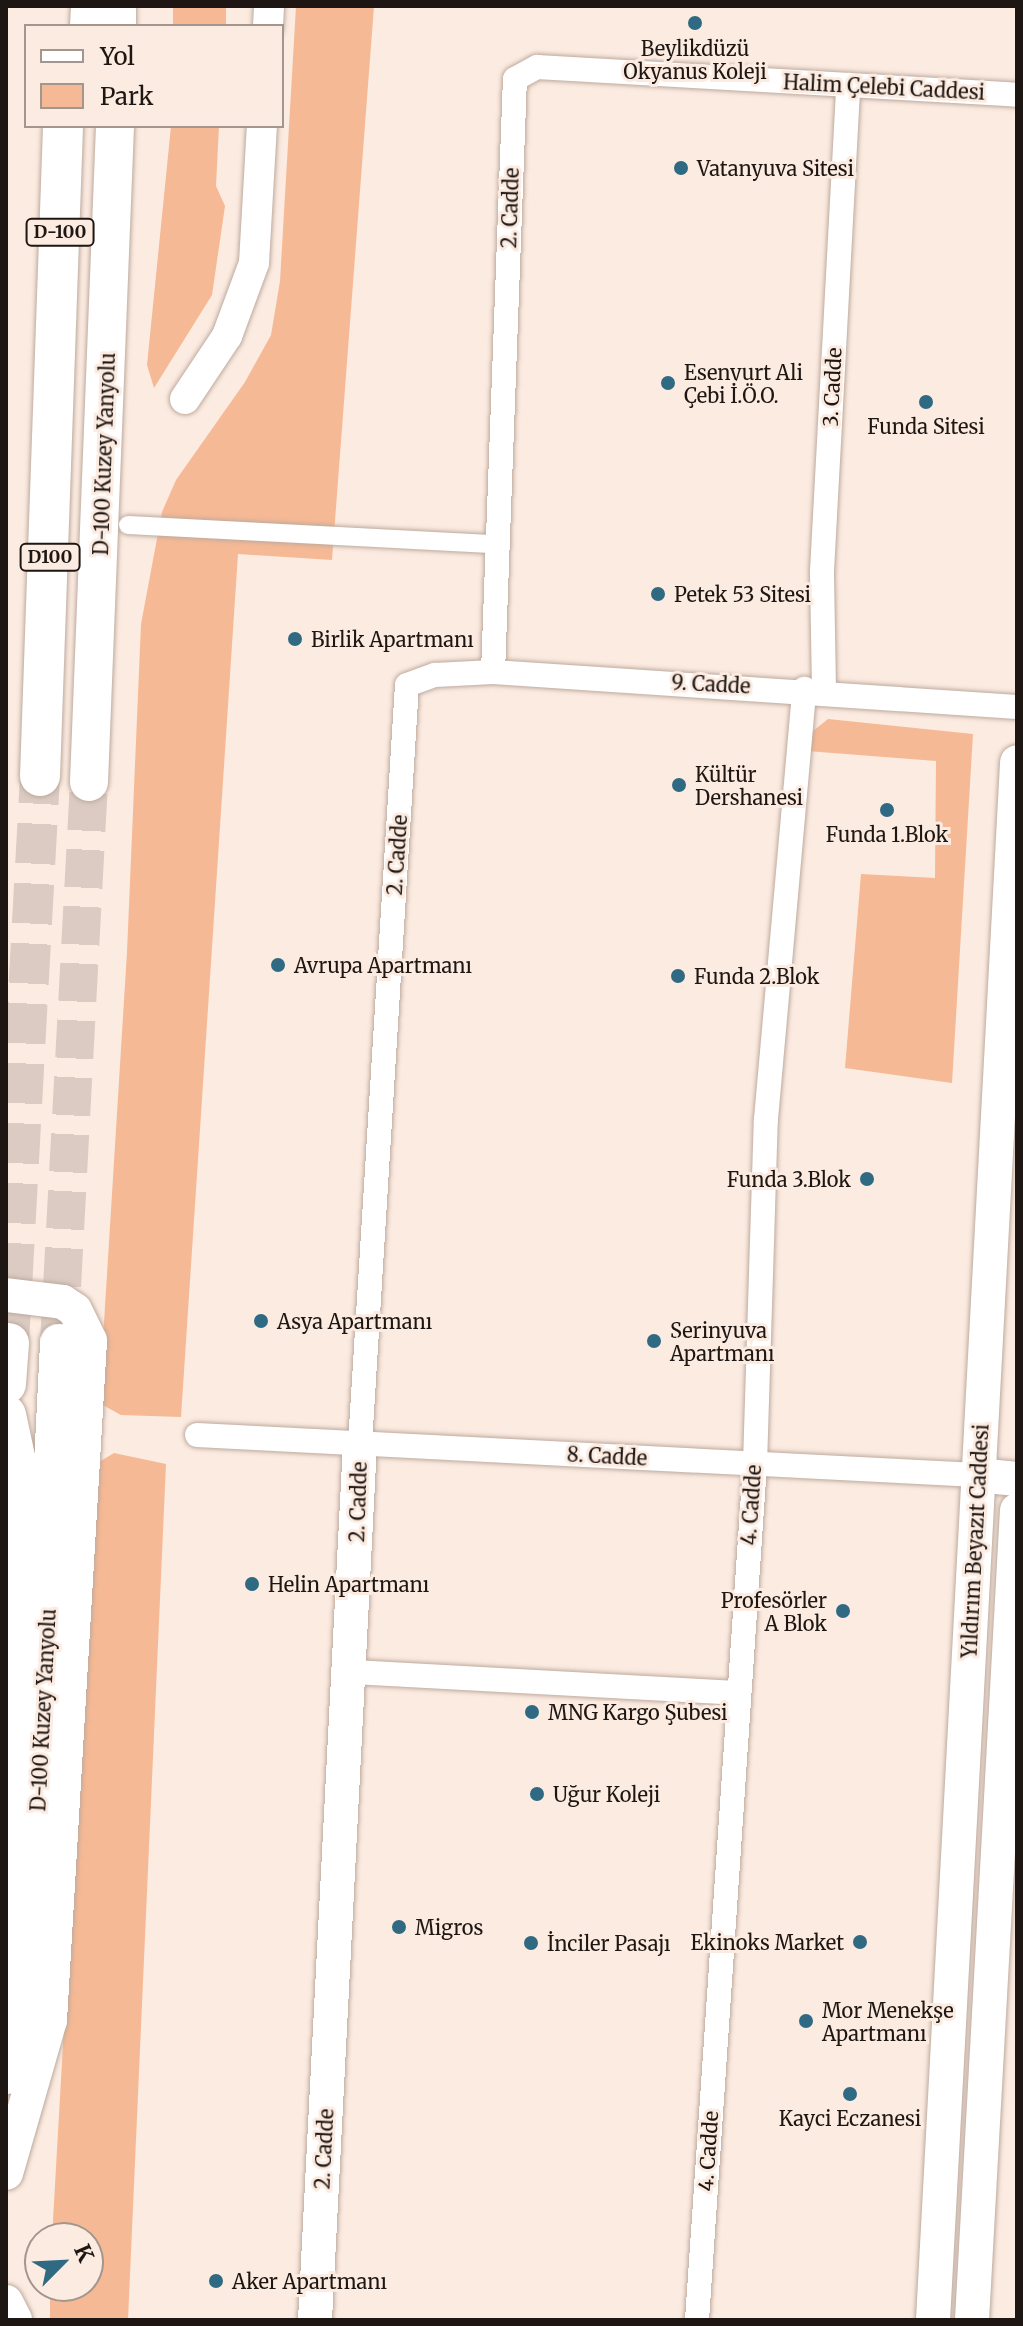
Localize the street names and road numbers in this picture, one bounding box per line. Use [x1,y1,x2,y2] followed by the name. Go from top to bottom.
[783,70,985,104] street label: Halim Çelebi Caddesi
[497,167,523,249] street label: 2. Cadde
[24,218,96,246] road number: D-100
[818,347,846,427] street label: 3. Cadde
[88,352,120,556] street label: D-100 Kuzey Yanyolu
[18,543,82,571] road number: D100
[671,670,751,698] street label: 9. Cadde
[382,814,412,896] street label: 2. Cadde
[957,1423,993,1659] street label: Yıldırım Beyazıt Caddesi
[566,1442,648,1470] street label: 8. Cadde
[345,1461,371,1543] street label: 2. Cadde
[736,1464,766,1546] street label: 4. Cadde
[26,1608,60,1812] street label: D-100 Kuzey Yanyolu
[310,2108,338,2190] street label: 2. Cadde
[693,2110,723,2192] street label: 4. Cadde

